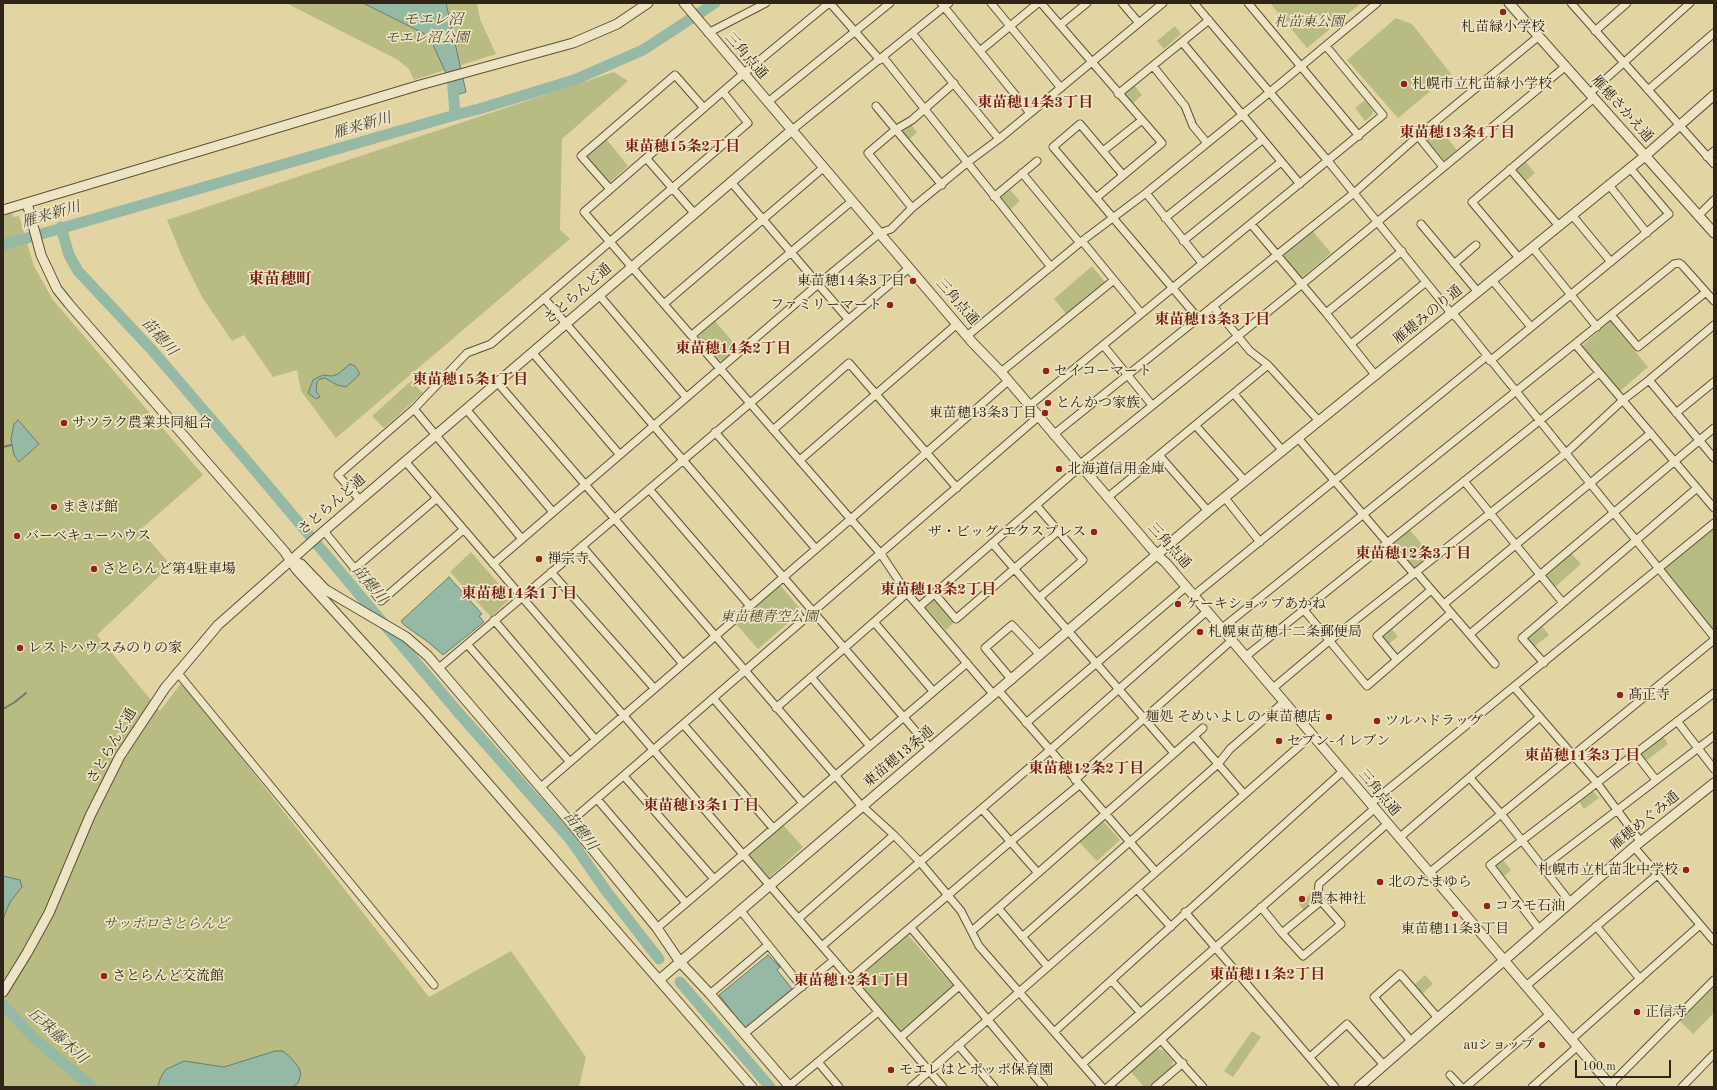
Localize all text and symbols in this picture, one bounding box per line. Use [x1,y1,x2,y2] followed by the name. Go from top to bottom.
[1498,7,1508,17] marker: 札苗緑小学校
[403,11,463,29] water label: モエレ沼
[1274,14,1344,30] park label: 札苗東公園
[1461,19,1545,35] place label: 札苗緑小学校
[721,29,771,83] street label: 三角点通
[385,30,469,46] park label: モエレ沼公園
[1588,72,1656,146] street label: 雁穂さかえ通
[1412,76,1552,92] place label: 札幌市立札苗緑小学校
[1399,79,1409,89] marker: 札幌市立札苗緑小学校
[977,94,1093,112] district label: 東苗穂14条3丁目
[331,109,393,143] water label: 雁来新川
[1399,124,1515,142] district label: 東苗穂13条4丁目
[624,138,740,156] district label: 東苗穂15条2丁目
[20,198,82,232] water label: 雁来新川
[541,260,615,328] street label: さとらんど通
[248,270,312,290] district label: 東苗穂町
[797,273,905,289] place label: 東苗穂14条3丁目
[932,275,982,329] street label: 三角点通
[908,276,918,286] marker: 東苗穂14条3丁目
[1390,282,1466,348] street label: 雁穂みのり通
[770,297,882,313] place label: ファミリーマート
[885,300,895,310] marker: ファミリーマート
[1154,311,1270,329] district label: 東苗穂13条3丁目
[137,314,181,360] water label: 苗穂川
[675,340,791,358] district label: 東苗穂14条2丁目
[1054,363,1152,379] place label: セイコーマート
[1041,366,1051,376] marker: セイコーマート
[412,371,528,389] district label: 東苗穂15条1丁目
[1056,395,1140,411] place label: とんかつ家族
[1043,398,1053,408] marker: とんかつ家族
[929,405,1037,421] place label: 東苗穂13条3丁目
[1040,408,1050,418] marker: 東苗穂13条3丁目
[72,415,212,431] place label: サツラク農業共同組合
[59,418,69,428] marker: サツラク農業共同組合
[1067,461,1165,477] place label: 北海道信用金庫
[1054,464,1064,474] marker: 北海道信用金庫
[295,471,369,539] street label: さとらんど通
[62,499,118,515] place label: まきば館
[49,502,59,512] marker: まきば館
[1144,520,1194,572] street label: 三角点通
[928,524,1086,540] place label: ザ・ビッグ エクスプレス
[1089,527,1099,537] marker: ザ・ビッグ エクスプレス
[25,528,151,544] place label: バーベキューハウス
[12,531,22,541] marker: バーベキューハウス
[1355,545,1471,563] district label: 東苗穂12条3丁目
[547,551,589,567] place label: 禅宗寺
[534,554,544,564] marker: 禅宗寺
[102,561,236,577] place label: さとらんど第4駐車場
[348,561,390,607] water label: 苗穂川
[89,564,99,574] marker: さとらんど第4駐車場
[880,581,996,599] district label: 東苗穂13条2丁目
[461,585,577,603] district label: 東苗穂14条1丁目
[1186,596,1326,612] place label: ケーキショップあかね
[1173,599,1183,609] marker: ケーキショップあかね
[720,609,818,625] park label: 東苗穂青空公園
[1208,624,1362,640] place label: 札幌東苗穂十二条郵便局
[1195,627,1205,637] marker: 札幌東苗穂十二条郵便局
[28,640,182,656] place label: レストハウスみのりの家
[15,643,25,653] marker: レストハウスみのりの家
[1628,687,1670,703] place label: 髙正寺
[1615,690,1625,700] marker: 髙正寺
[84,705,140,787] street label: さとらんど通
[1145,709,1321,725] place label: 麺処 そめいよしの 東苗穂店
[1324,712,1334,722] marker: 麺処 そめいよしの 東苗穂店
[1385,713,1483,729] place label: ツルハドラッグ
[1372,716,1382,726] marker: ツルハドラッグ
[861,723,937,791] street label: 東苗穂13条通
[1287,733,1390,749] place label: セブン-イレブン
[1274,736,1284,746] marker: セブン-イレブン
[1524,747,1640,765] district label: 東苗穂11条3丁目
[1028,760,1144,778] district label: 東苗穂12条2丁目
[1355,766,1403,820] street label: 三角点通
[1607,788,1683,854] street label: 雁穂めぐみ通
[643,797,759,815] district label: 東苗穂13条1丁目
[559,808,601,854] water label: 苗穂川
[1538,862,1678,878] place label: 札幌市立札苗北中学校
[1681,865,1691,875] marker: 札幌市立札苗北中学校
[1388,874,1472,890] place label: 北のたまゆら
[1375,877,1385,887] marker: 北のたまゆら
[1310,891,1366,907] place label: 農本神社
[1297,894,1307,904] marker: 農本神社
[1495,898,1565,914] place label: コスモ石油
[1482,901,1492,911] marker: コスモ石油
[1450,909,1460,919] marker: 東苗穂11条3丁目
[103,916,229,932] park label: サッポロさとらんど
[1401,921,1509,937] place label: 東苗穂11条3丁目
[1209,966,1325,984] district label: 東苗穂11条2丁目
[112,968,224,984] place label: さとらんど交流館
[99,971,109,981] marker: さとらんど交流館
[793,972,909,990] district label: 東苗穂12条1丁目
[23,1004,91,1068] water label: 丘珠藤木川
[1645,1004,1687,1020] place label: 正信寺
[1632,1007,1642,1017] marker: 正信寺
[1464,1037,1534,1053] place label: auショップ
[1537,1040,1547,1050] marker: auショップ
[1577,1052,1673,1078] scale bar
[1582,1061,1616,1073] text: 100 m
[899,1062,1053,1078] place label: モエレはとポッポ保育園
[886,1065,896,1075] marker: モエレはとポッポ保育園

